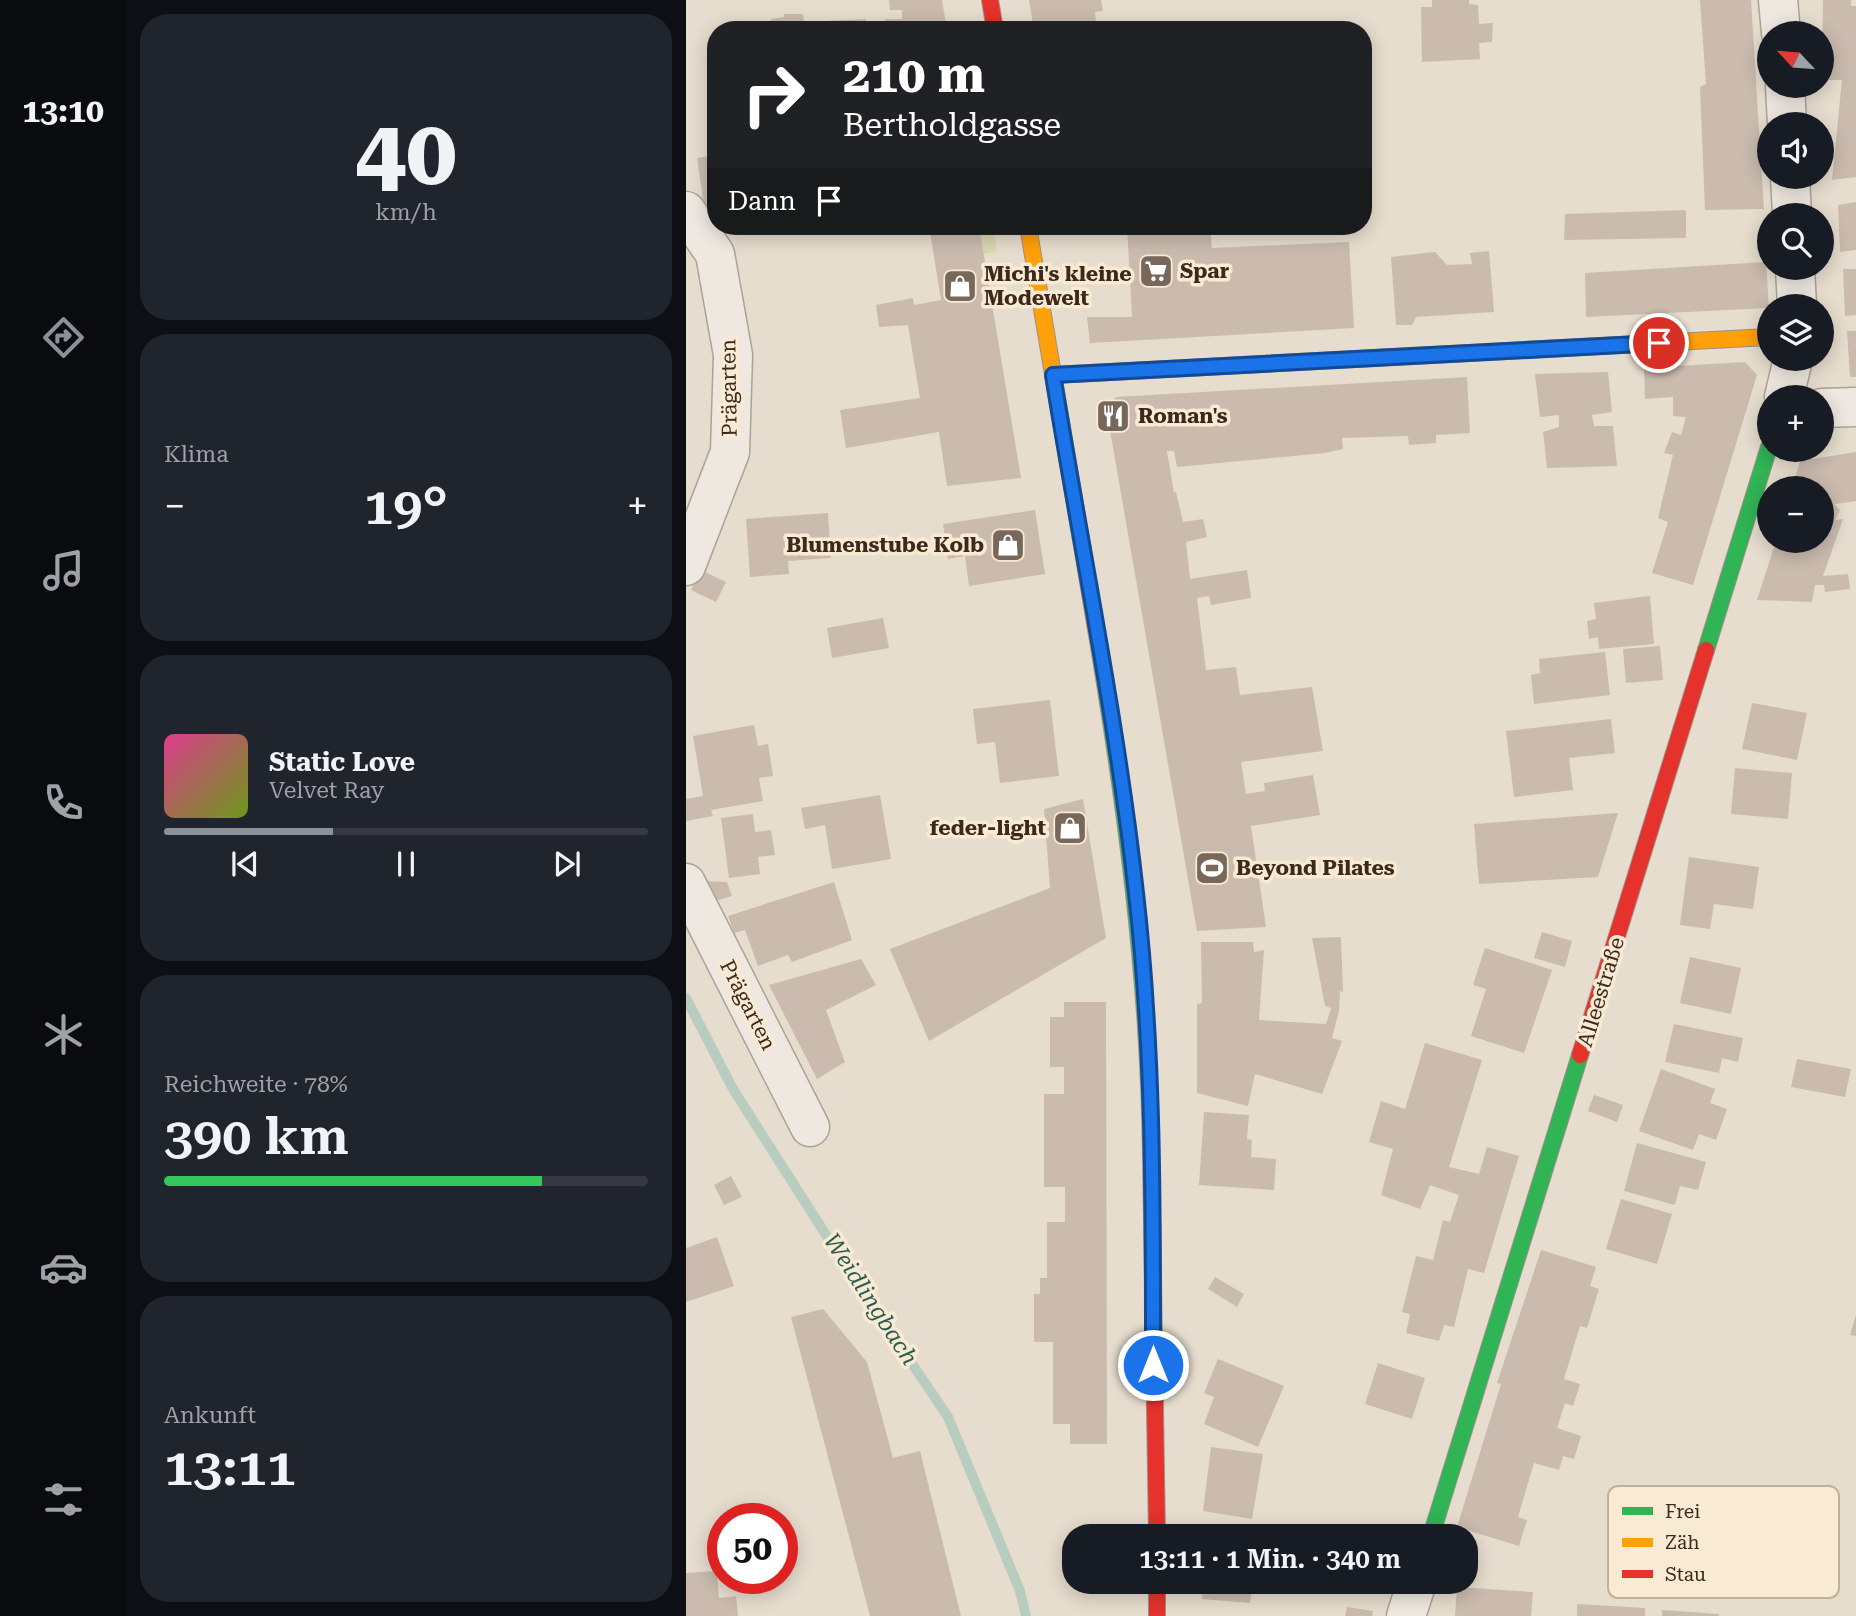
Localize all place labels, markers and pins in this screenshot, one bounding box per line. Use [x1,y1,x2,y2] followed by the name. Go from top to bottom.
[1137,252,1175,290] supermarket icon: Spar
[1180,259,1230,283] place label: Spar
[984,262,1132,310] place label: Michi's kleine Modewelt
[941,267,979,305] shop icon: Michi's kleine Modewelt
[1629,313,1689,373] pin
[1094,397,1132,435] restaurant icon: Roman's
[1138,404,1228,428] place label: Roman's
[989,526,1027,564] shop icon: Blumenstube Kolb
[786,533,984,557] place label: Blumenstube Kolb
[1051,809,1089,847] shop icon: feder-light
[930,816,1046,840] place label: feder-light
[1193,849,1231,887] sports icon: Beyond Pilates
[1236,856,1395,880] place label: Beyond Pilates

